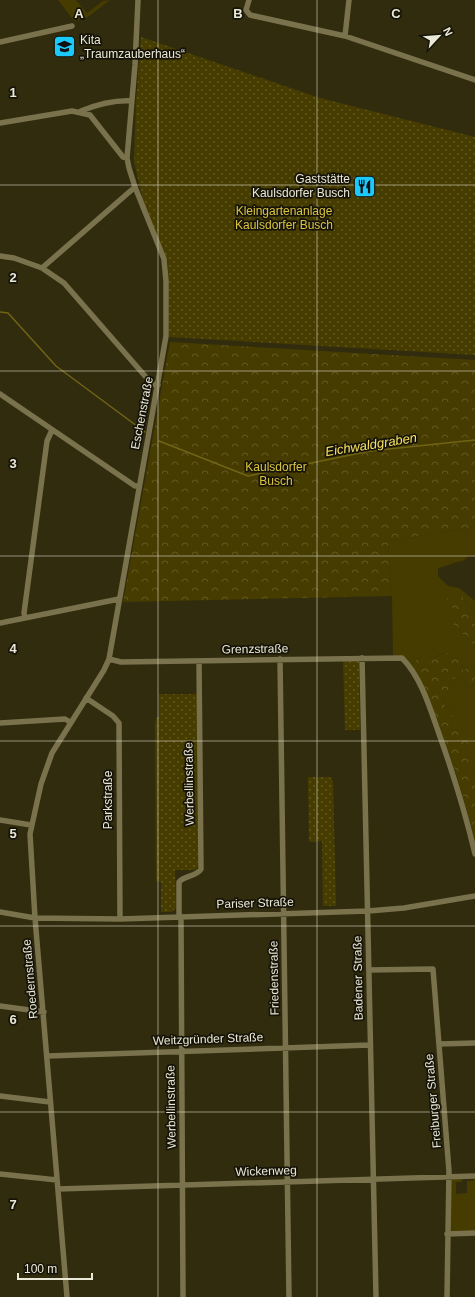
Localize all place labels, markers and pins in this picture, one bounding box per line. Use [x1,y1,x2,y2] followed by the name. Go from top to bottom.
[80,33,185,61] place label: Kita „Traumzauberhaus“
[51,34,77,60] school or university icon: Kita „Traumzauberhaus“
[252,172,350,200] place label: Gaststätte Kaulsdorfer Busch
[352,173,378,199] restaurant icon: Gaststätte Kaulsdorfer Busch

